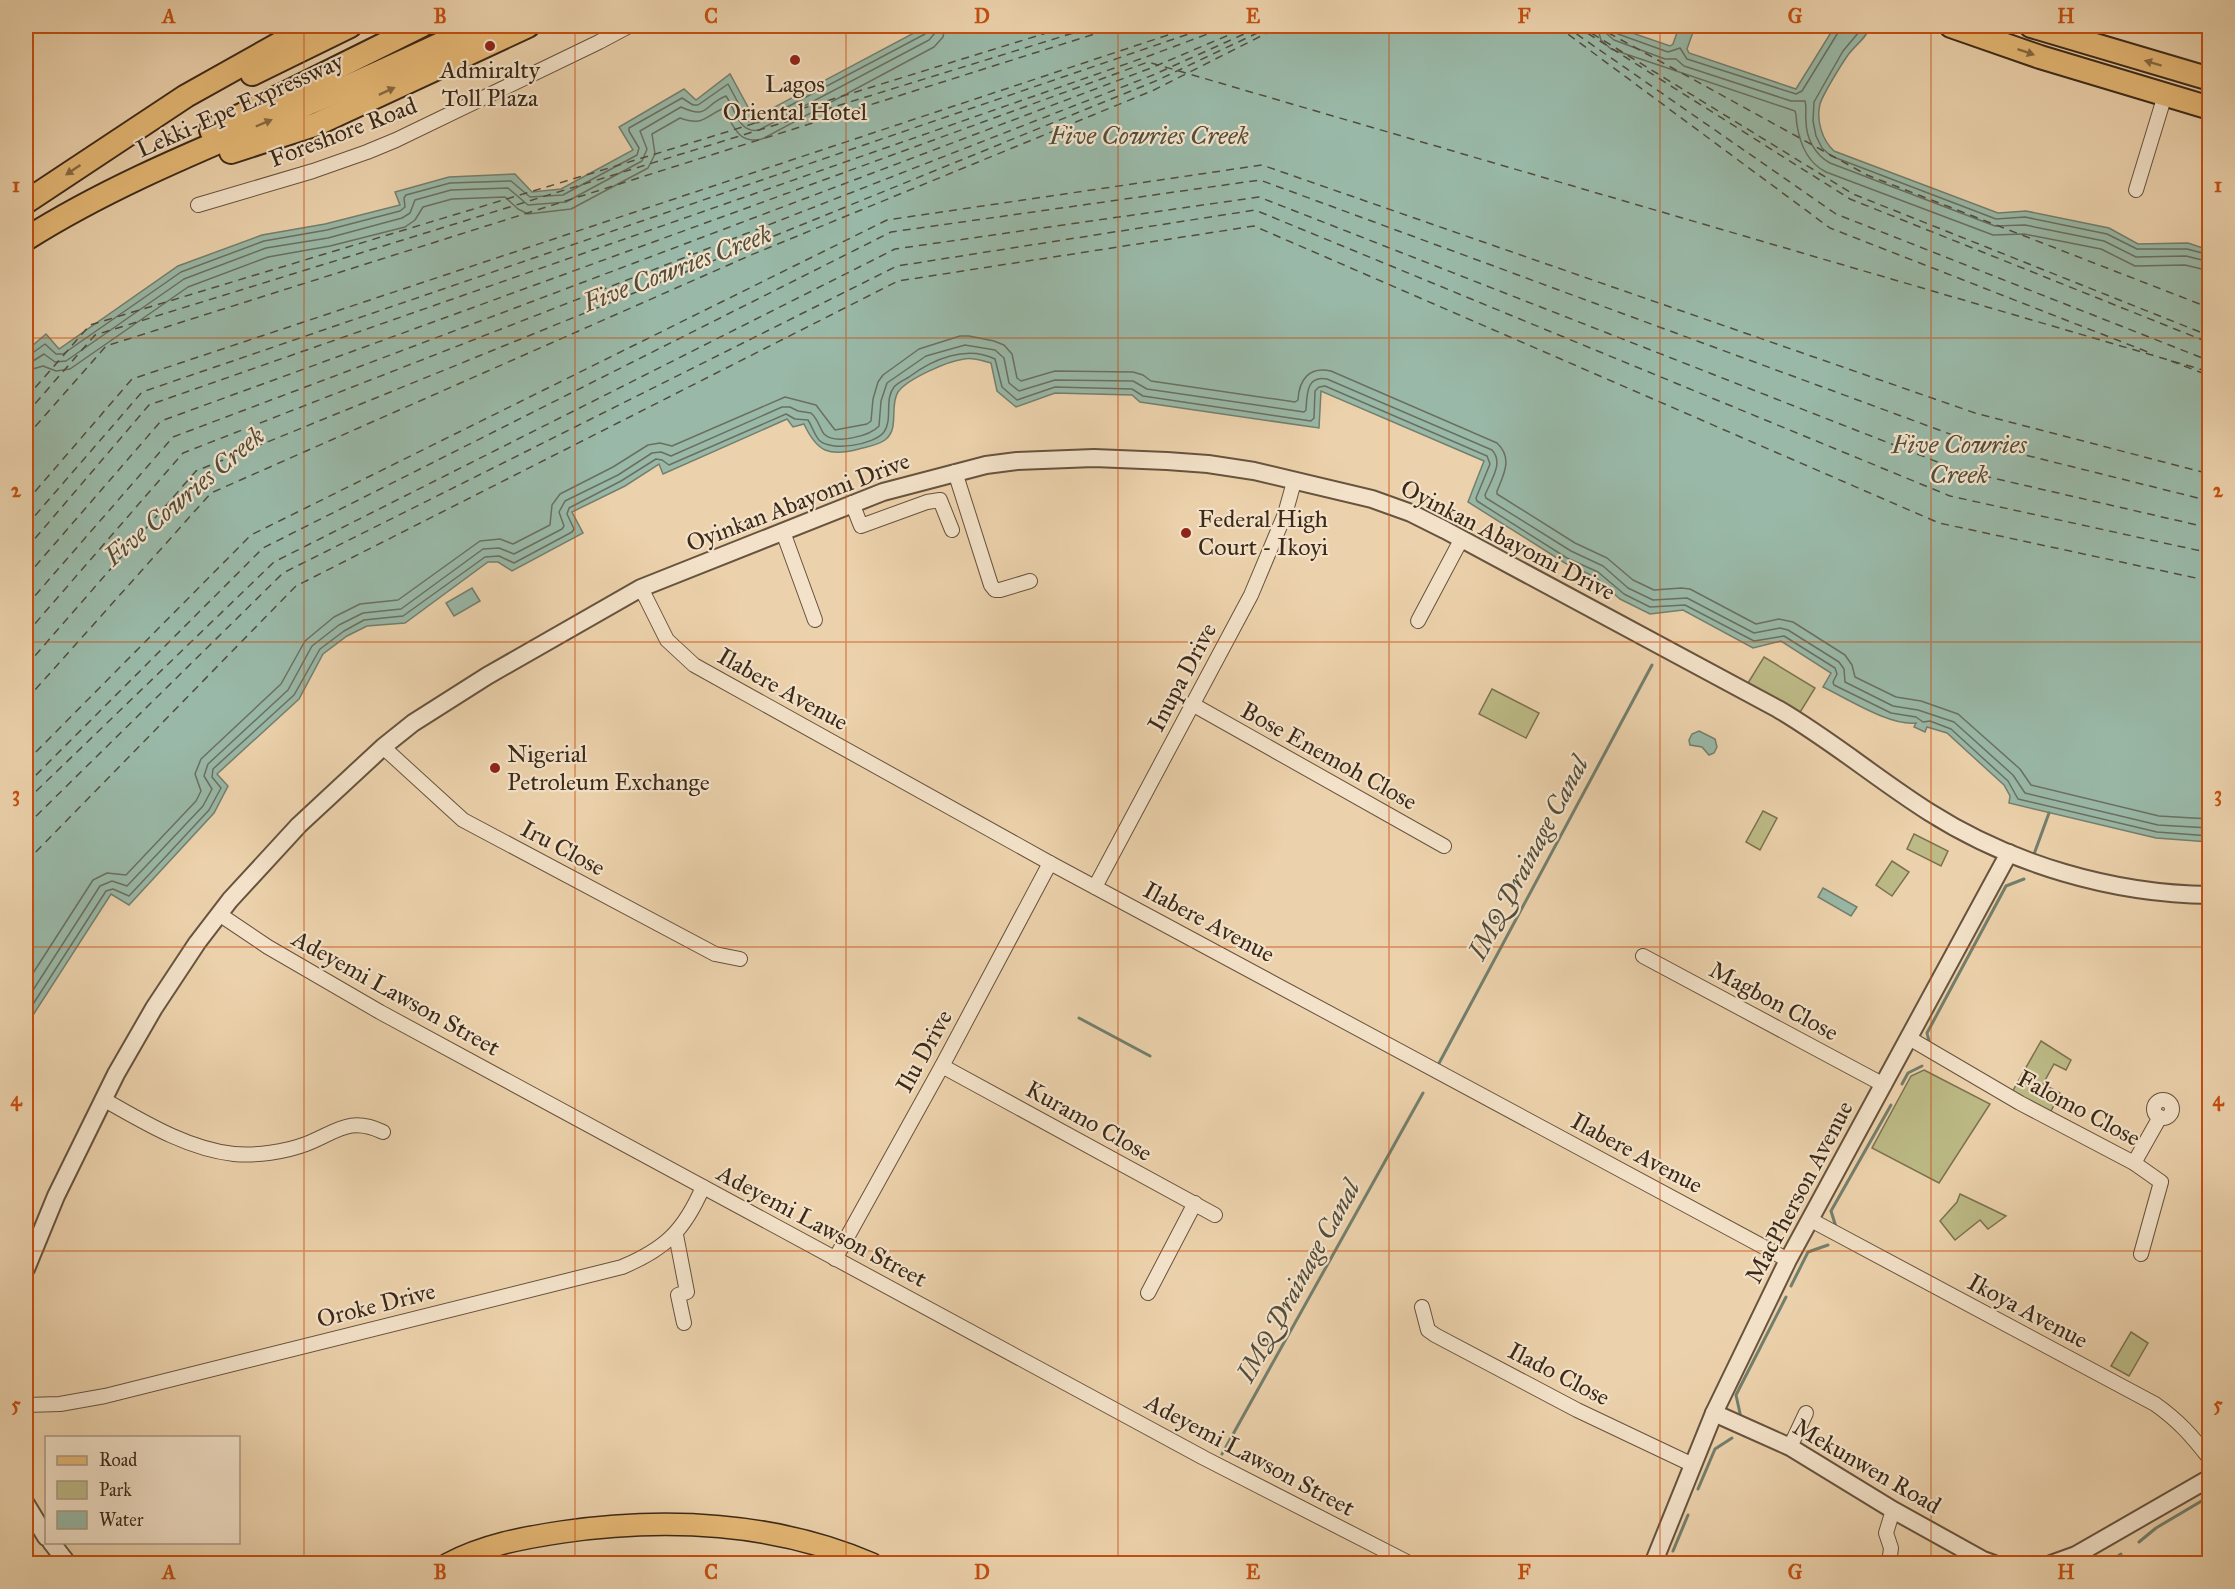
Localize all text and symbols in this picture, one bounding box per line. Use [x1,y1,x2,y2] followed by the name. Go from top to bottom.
[160,4,176,28] text: A
[433,4,447,28] text: B
[704,4,718,28] text: C
[974,4,990,28] text: D
[1246,4,1261,28] text: E
[1517,4,1531,28] text: F
[1788,4,1803,28] text: G
[2057,4,2075,28] text: H
[483,39,497,53] marker: Admiralty Toll Plaza
[132,46,349,164] street label: Lekki-Epe Expressway
[2017,48,2035,57] one-way arrow
[788,53,802,67] marker: Lagos Oriental Hotel
[439,55,541,113] place label: Admiralty Toll Plaza
[2144,58,2162,67] one-way arrow
[723,69,868,127] place label: Lagos Oriental Hotel
[379,87,396,96] one-way arrow
[265,90,421,174] street label: Foreshore Road
[256,118,274,128] one-way arrow
[1048,119,1249,151] water label: Five Cowries Creek
[66,164,82,176] one-way arrow
[12,173,20,197] text: 1
[2214,173,2222,197] text: 1
[577,217,776,319] water label: Five Cowries Creek
[96,419,271,573] water label: Five Cowries Creek
[1890,428,2027,490] water label: Five Cowries Creek
[682,446,914,558] street label: Oyinkan Abayomi Drive
[1396,473,1620,607] street label: Oyinkan Abayomi Drive
[11,478,22,502] text: 2
[2213,478,2224,502] text: 2
[1198,504,1329,562] place label: Federal High Court - Ikoyi
[1179,526,1193,540] marker: Federal High Court - Ikoyi
[1141,618,1223,736] street label: Inupa Drive
[712,641,854,737] street label: Ilabere Avenue
[1236,695,1422,817] street label: Bose Enemoh Close
[507,739,710,797] place label: Nigerial Petroleum Exchange
[1460,749,1596,966] water label: IMQ Drainage Canal
[488,761,502,775] marker: Nigerial Petroleum Exchange
[12,782,20,807] text: 3
[2214,782,2222,807] text: 3
[516,813,610,883] street label: Iru Close
[1138,875,1280,969] street label: Ilabere Avenue
[286,923,506,1063] street label: Adeyemi Lawson Street
[1704,954,1844,1048] street label: Magbon Close
[889,1004,959,1098] street label: Ilu Drive
[2012,1063,2146,1153] street label: Falomo Close
[1021,1074,1157,1168] street label: Kuramo Close
[10,1087,22,1112] text: 4
[2212,1087,2224,1112] text: 4
[1738,1096,1860,1288] street label: MacPherson Avenue
[1566,1106,1708,1200] street label: Ilabere Avenue
[711,1158,932,1294] street label: Adeyemi Lawson Street
[1229,1173,1368,1388] water label: IMQ Drainage Canal
[1963,1267,2093,1355] street label: Ikoya Avenue
[314,1276,438,1334] street label: Oroke Drive
[1503,1336,1615,1412] street label: Ilado Close
[1139,1387,1360,1523] street label: Adeyemi Lawson Street
[11,1392,21,1416] text: 5
[2213,1392,2223,1416] text: 5
[1788,1412,1946,1520] street label: Mekunwen Road
[45,1436,240,1544] legend
[99,1449,137,1471] text: Road
[99,1479,132,1501] text: Park
[99,1509,144,1531] text: Water
[160,1560,176,1584] text: A
[433,1560,447,1584] text: B
[704,1560,718,1584] text: C
[974,1560,990,1584] text: D
[1246,1560,1261,1584] text: E
[1517,1560,1531,1584] text: F
[1788,1560,1803,1584] text: G
[2057,1560,2075,1584] text: H

